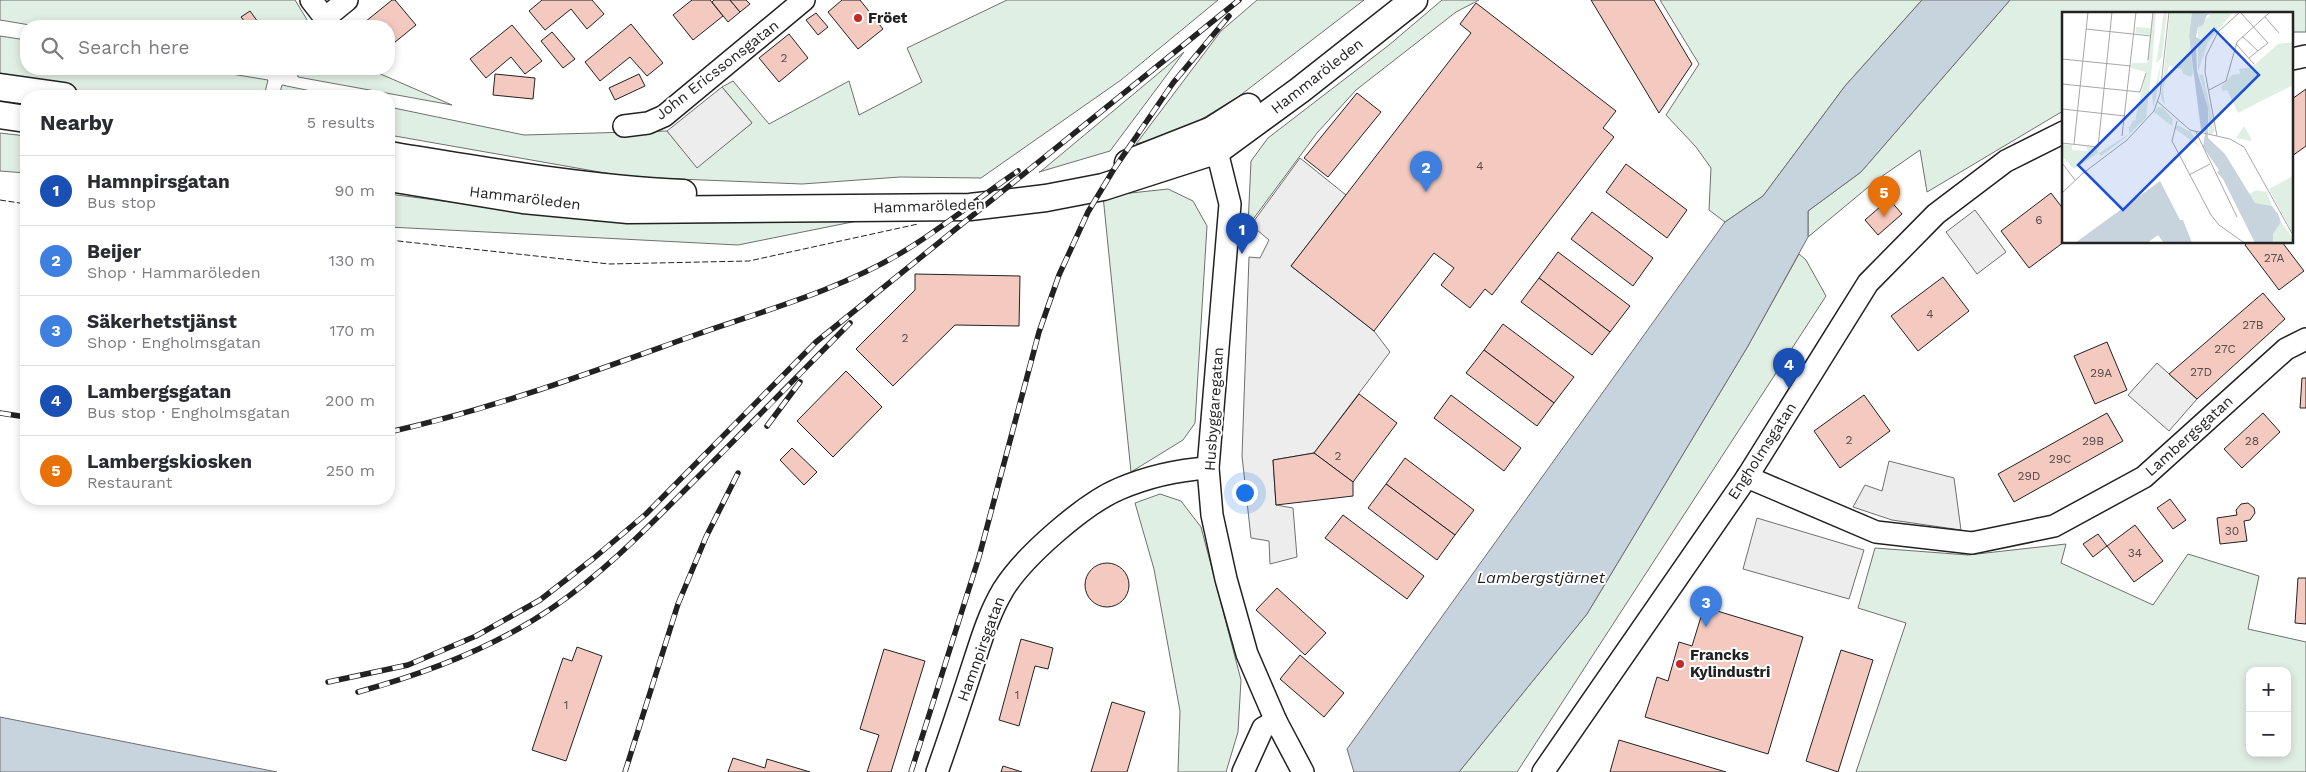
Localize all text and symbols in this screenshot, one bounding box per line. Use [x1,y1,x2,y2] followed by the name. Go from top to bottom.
[868,9,908,27] place label: Fröet
[852,12,864,24] marker: Fröet
[2062,12,2294,244] inset map
[652,16,782,124] street label: John Ericssonsgatan
[20,20,395,75] search box
[38,34,66,62] icon: search
[1267,34,1367,118] street label: Hammaröleden
[78,36,189,59] text: Search here
[781,51,788,65] house number: 2
[40,110,113,135] text: Nearby
[307,113,375,132] text: 5 results
[1410,151,1442,192] pin: 2
[1476,159,1484,173] house number: 4
[87,170,230,193] text: Hamnpirsgatan
[1868,176,1900,217] pin: 5
[53,181,59,200] text: 1
[334,181,375,200] text: 90 m
[468,182,582,214] street label: Hammaröleden
[87,193,156,212] text: Bus stop
[873,195,985,217] street label: Hammaröleden
[1226,213,1258,254] pin: 1
[2035,213,2043,227] house number: 6
[87,240,141,263] text: Beijer
[51,251,61,270] text: 2
[329,251,375,270] text: 130 m
[2264,251,2284,265] house number: 27A
[87,263,261,282] text: Shop · Hammaröleden
[1926,307,1934,321] house number: 4
[87,310,237,333] text: Säkerhetstjänst
[2242,318,2264,332] house number: 27B
[51,321,61,340] text: 3
[329,321,375,340] text: 170 m
[902,331,909,345] house number: 2
[87,333,261,352] text: Shop · Engholmsgatan
[2214,342,2236,356] house number: 27C
[1201,346,1227,472] street label: Husbyggaregatan
[1773,348,1805,389] pin: 4
[2190,365,2212,379] house number: 27D
[2090,366,2112,380] house number: 29A
[87,380,231,403] text: Lambergsgatan
[51,391,61,410] text: 4
[325,391,375,410] text: 200 m
[2141,392,2237,480] street label: Lambergsgatan
[1724,399,1800,503] street label: Engholmsgatan
[87,403,290,422] text: Bus stop · Engholmsgatan
[1846,433,1853,447] house number: 2
[2082,434,2104,448] house number: 29B
[2245,434,2259,448] house number: 28
[1335,449,1342,463] house number: 2
[87,450,252,473] text: Lambergskiosken
[2049,452,2071,466] house number: 29C
[51,461,61,480] text: 5
[326,461,375,480] text: 250 m
[2017,469,2041,483] house number: 29D
[87,473,173,492] text: Restaurant
[1232,480,1258,506] your location
[2225,524,2239,538] house number: 30
[2128,546,2142,560] house number: 34
[1477,568,1606,587] water label: Lambergstjärnet
[1690,586,1722,627] pin: 3
[954,594,1008,704] street label: Hamnpirsgatan
[1690,646,1770,681] place label: Francks Kylindustri
[1674,658,1686,670] marker: Francks Kylindustri
[2246,667,2291,757] map controls
[2246,667,2291,712] button: +
[1015,688,1019,702] house number: 1
[564,698,568,712] house number: 1
[2246,712,2291,757] button: −

